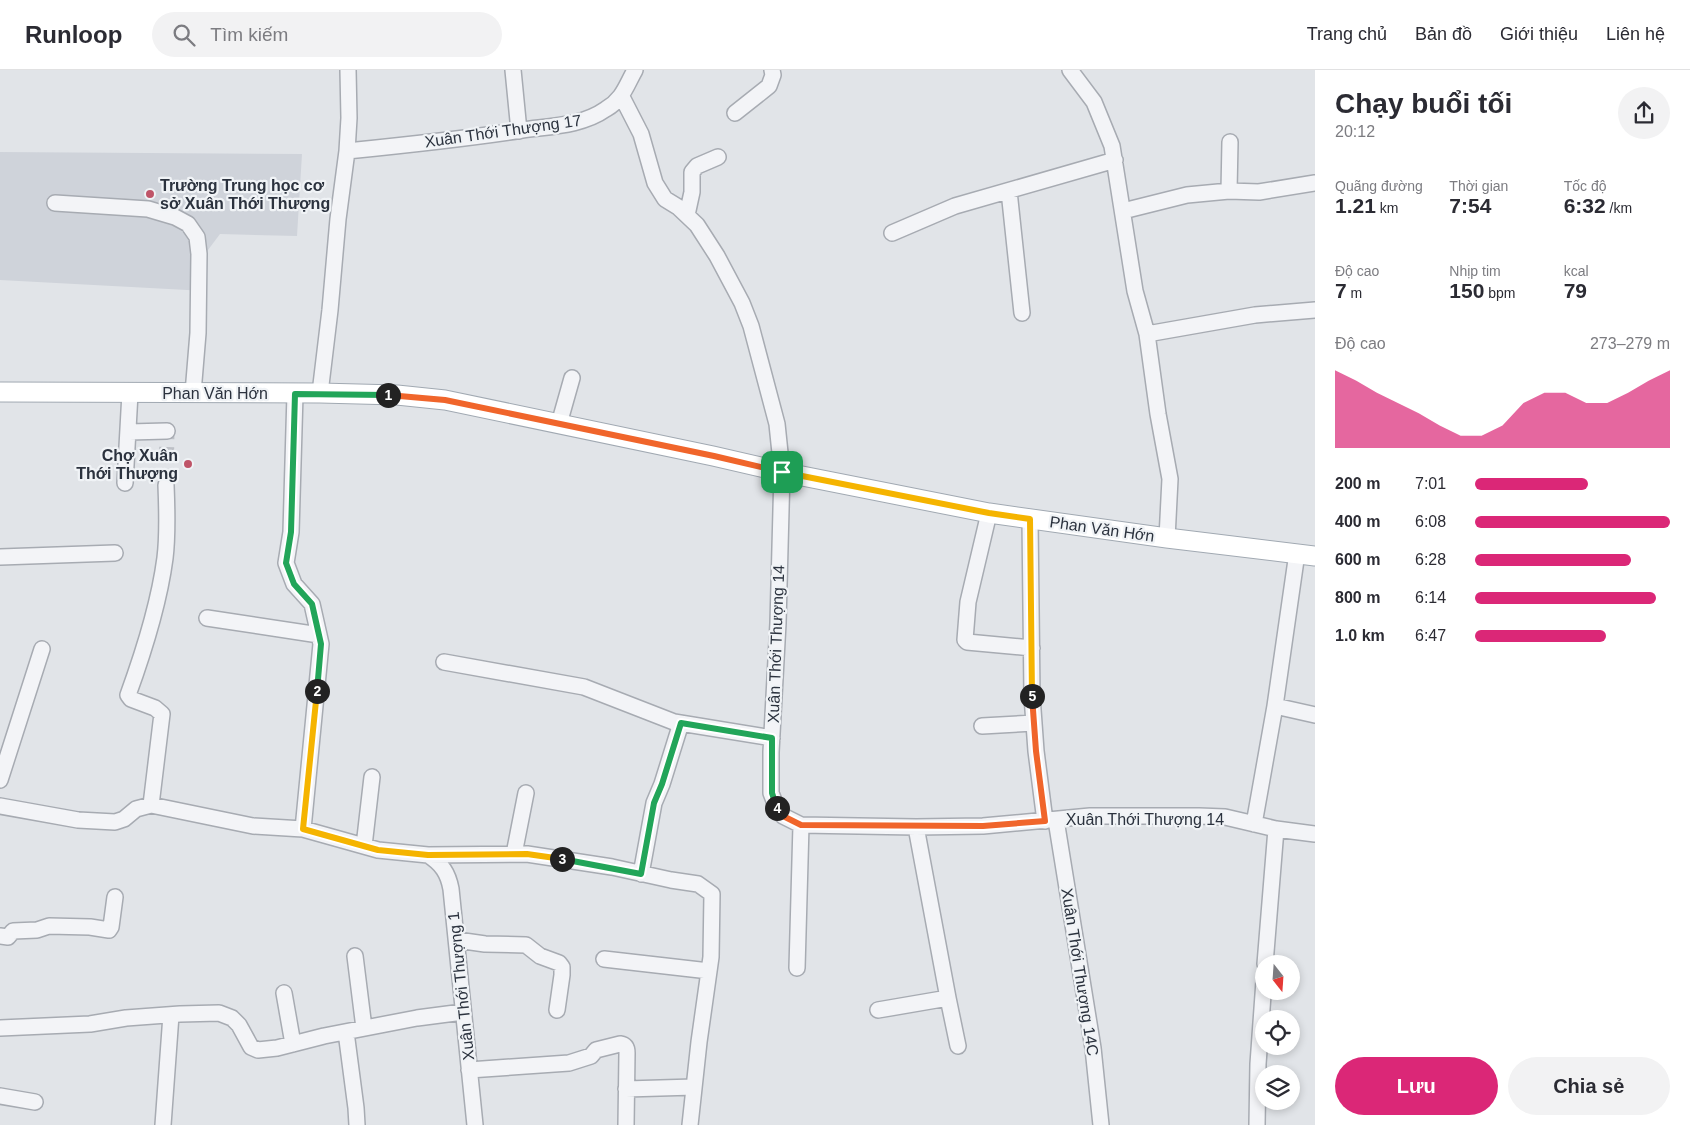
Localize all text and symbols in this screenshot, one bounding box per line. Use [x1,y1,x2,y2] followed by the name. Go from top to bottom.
[152,12,502,57] search box
[25,21,122,48] text: Runloop
[170,21,198,49] icon: search
[210,24,288,45] text: Tìm kiếm
[1307,24,1387,44] text: Trang chủ
[1415,24,1472,44] text: Bản đồ
[1500,24,1578,44] text: Giới thiệu
[1606,24,1665,44] text: Liên hệ
[1618,87,1670,139] button: share
[1335,88,1512,119] text: Chạy buổi tối
[423,112,583,150] street label: Xuân Thới Thượng 17
[1335,123,1375,140] text: 20:12
[160,177,330,212] place label: Trường Trung học cơ sở Xuân Thới Thượng
[1335,178,1423,194] text: Quãng đường
[1449,178,1508,194] text: Thời gian
[1564,178,1606,194] text: Tốc độ
[144,188,156,200] marker: Trường Trung học cơ sở Xuân Thới Thượng
[1335,194,1376,217] text: 1.21
[1449,194,1491,217] text: 7:54
[1564,194,1606,217] text: 6:32
[1376,200,1398,216] text: km
[1606,200,1632,216] text: /km
[1335,263,1379,279] text: Độ cao
[1449,263,1501,279] text: Nhịp tim
[1564,263,1589,279] text: kcal
[1335,279,1347,302] text: 7
[1449,279,1484,302] text: 150
[1564,279,1587,302] text: 79
[1347,285,1362,301] text: m
[1484,285,1516,301] text: bpm
[1335,335,1386,352] text: Độ cao
[1590,335,1670,352] text: 273–279 m
[376,382,400,408] pin: 1
[162,385,268,402] street label: Phan Văn Hớn
[385,387,392,403] text: 1
[76,447,178,482] place label: Chợ Xuân Thới Thượng
[761,451,803,493] pin
[182,458,194,470] marker: Chợ Xuân Thới Thượng
[768,458,796,486] icon: arrive
[1335,475,1380,492] text: 200 m
[1415,475,1446,492] text: 7:01
[1048,513,1156,545] street label: Phan Văn Hớn
[1335,513,1380,530] text: 400 m
[1415,513,1446,530] text: 6:08
[1335,551,1380,568] text: 600 m
[1415,551,1446,568] text: 6:28
[765,564,787,723] street label: Xuân Thới Thượng 14
[1335,589,1380,606] text: 800 m
[1415,589,1446,606] text: 6:14
[1335,627,1385,644] text: 1.0 km
[1415,627,1446,644] text: 6:47
[304,678,330,704] pin: 2
[314,683,321,699] text: 2
[1020,684,1044,708] pin: 5
[1029,688,1036,704] text: 5
[764,796,790,820] pin: 4
[774,800,781,816] text: 4
[1066,811,1224,828] street label: Xuân Thới Thượng 14
[550,846,574,872] pin: 3
[559,851,566,867] text: 3
[1058,887,1102,1057] street label: Xuân Thới Thượng 14C
[445,911,477,1061] street label: Xuân Thới Thượng 1
[1255,955,1300,1000] north arrow
[1255,955,1300,1110] map controls
[1255,1010,1300,1055] button: locate
[1335,1057,1498,1115] button: Lưu
[1508,1057,1670,1115] button: Chia sẻ
[1255,1065,1300,1110] button: layers

